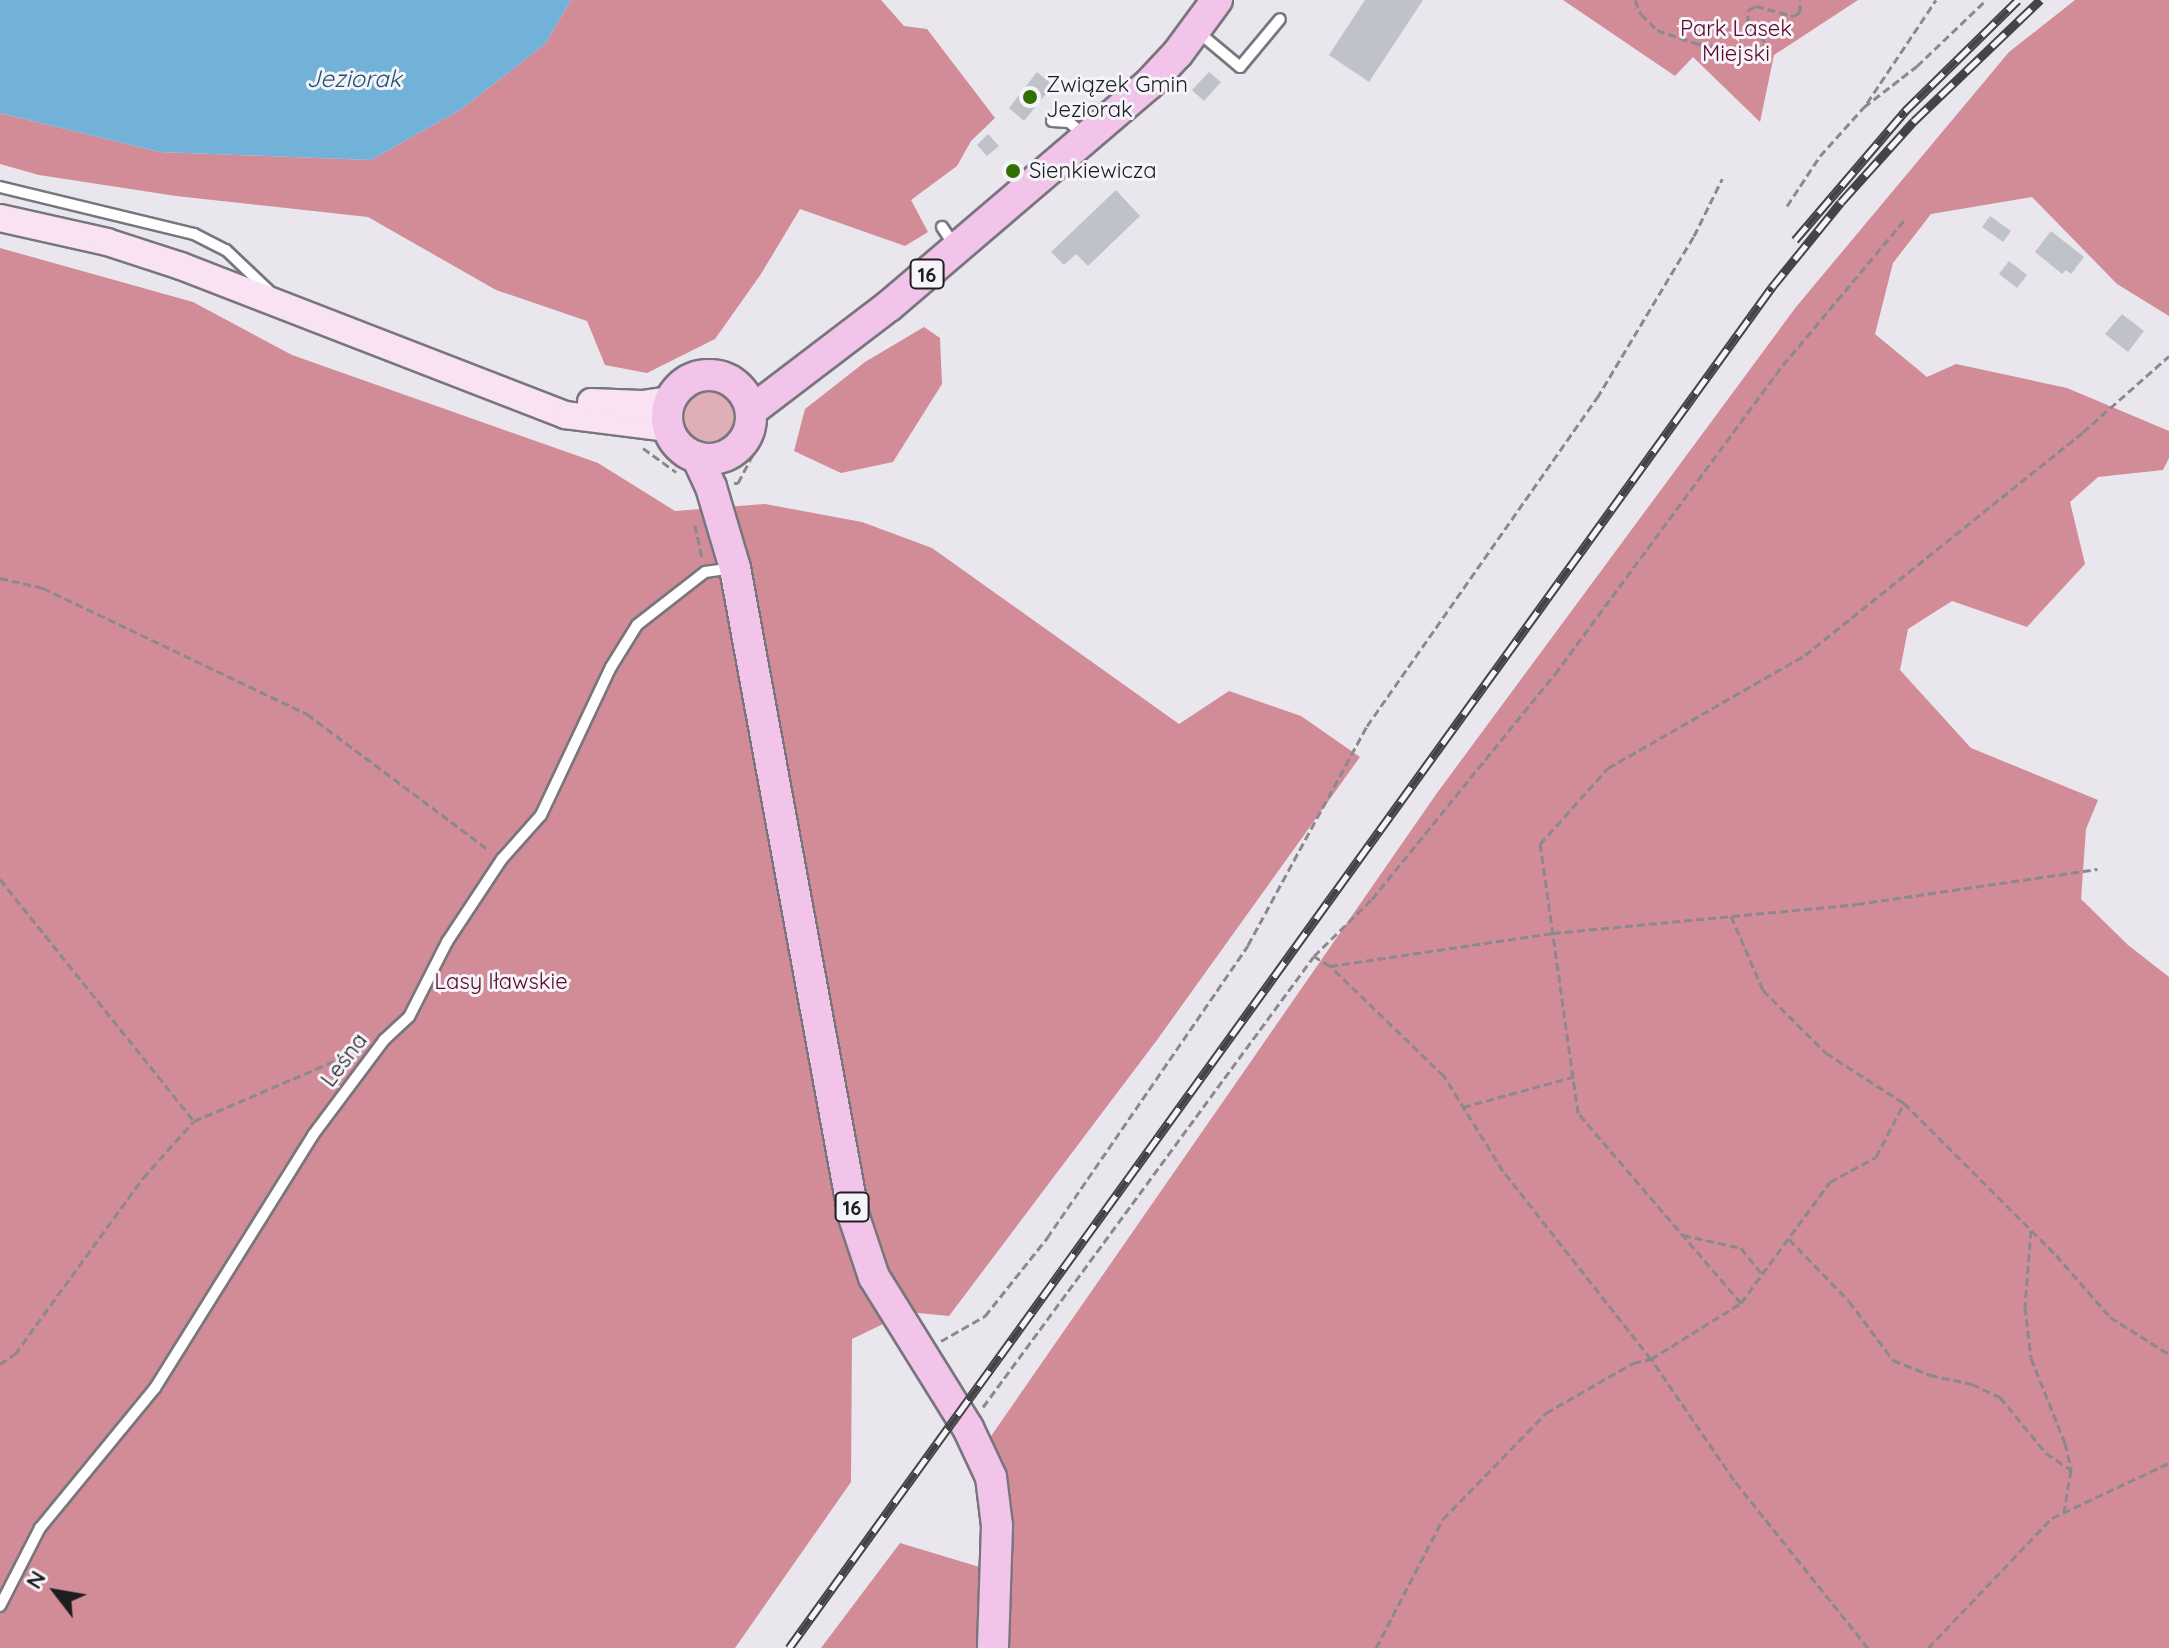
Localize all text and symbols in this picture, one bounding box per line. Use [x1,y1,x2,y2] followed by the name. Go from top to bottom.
[1680,15,1792,66] park label: Park Lasek Miejski
[307,65,401,93] water label: Jeziorak
[1046,71,1188,122] place label: Związek Gmin Jeziorak
[1021,88,1039,106] marker: Związek Gmin Jeziorak
[1029,158,1157,184] place label: Sienkiewicza
[1004,162,1022,180] marker: Sienkiewicza
[909,258,945,290] road number: 16
[434,969,568,995] park label: Lasy Iławskie
[315,1028,373,1092] street label: Leśna
[834,1191,870,1223] road number: 16
[16,1552,96,1632] north arrow
[19,1566,52,1594] text: N

